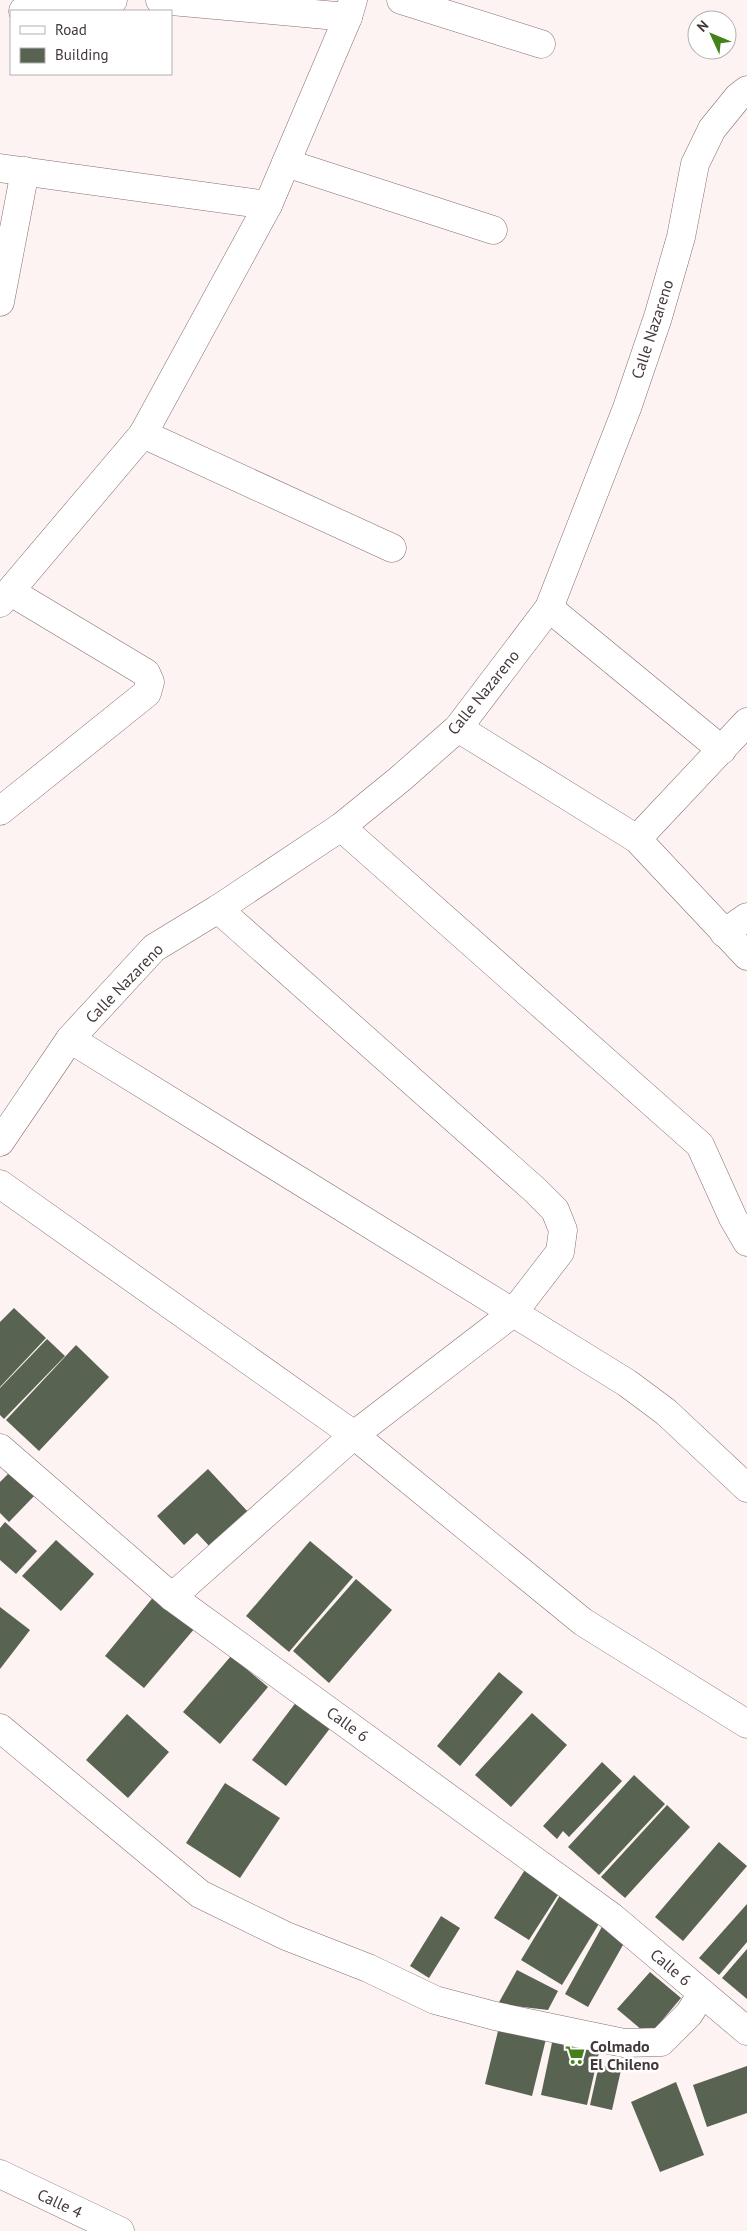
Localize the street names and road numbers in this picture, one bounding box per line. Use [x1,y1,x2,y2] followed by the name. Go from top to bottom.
[627,277,677,381] street label: Calle Nazareno
[443,646,523,738] street label: Calle Nazareno
[81,939,167,1027] street label: Calle Nazareno
[323,1702,373,1746] street label: Calle 6
[646,1944,696,1990] street label: Calle 6
[34,2184,86,2222] street label: Calle 4

